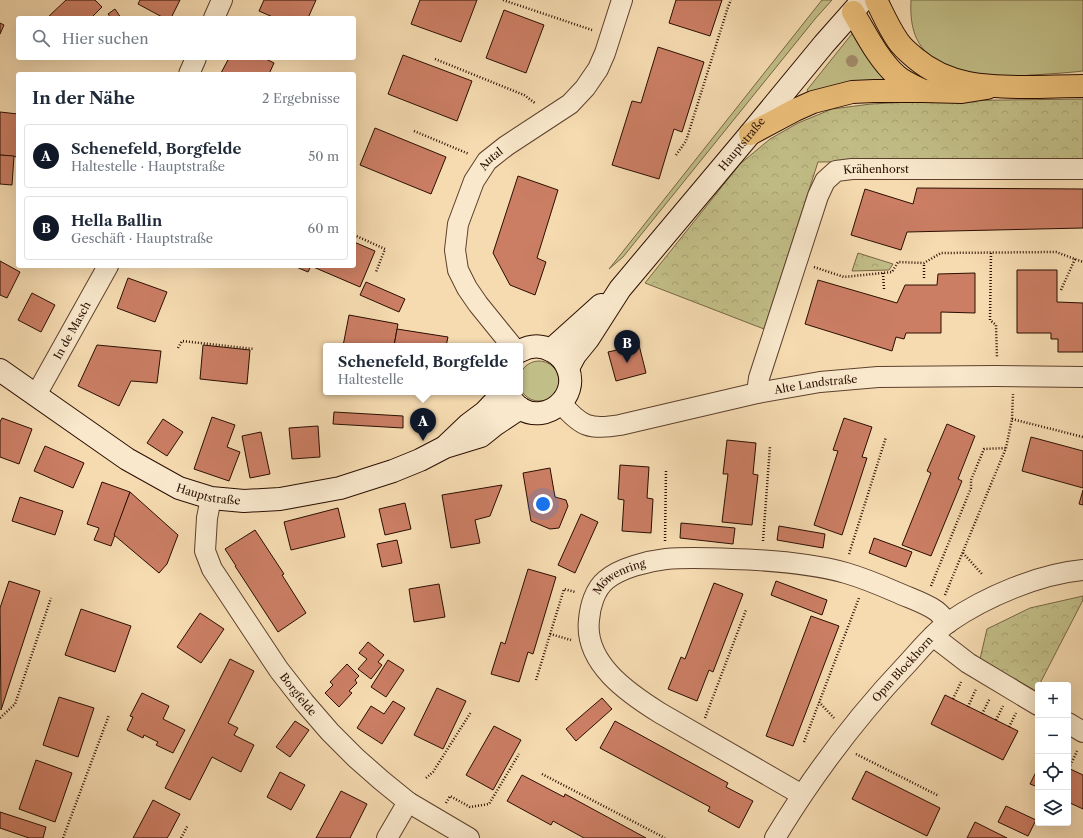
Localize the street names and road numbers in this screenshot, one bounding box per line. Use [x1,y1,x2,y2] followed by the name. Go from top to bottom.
[715,114,768,174] street label: Hauptstraße
[475,144,506,174] street label: Autal
[842,162,909,177] street label: Krähenhorst
[50,299,94,362] street label: In de Masch
[772,372,858,397] street label: Alte Landstraße
[175,481,241,508] street label: Hauptstraße
[590,556,647,597] street label: Möwenring
[869,633,936,705] street label: Opm Blockhorn
[277,670,320,719] street label: Borgfelde

